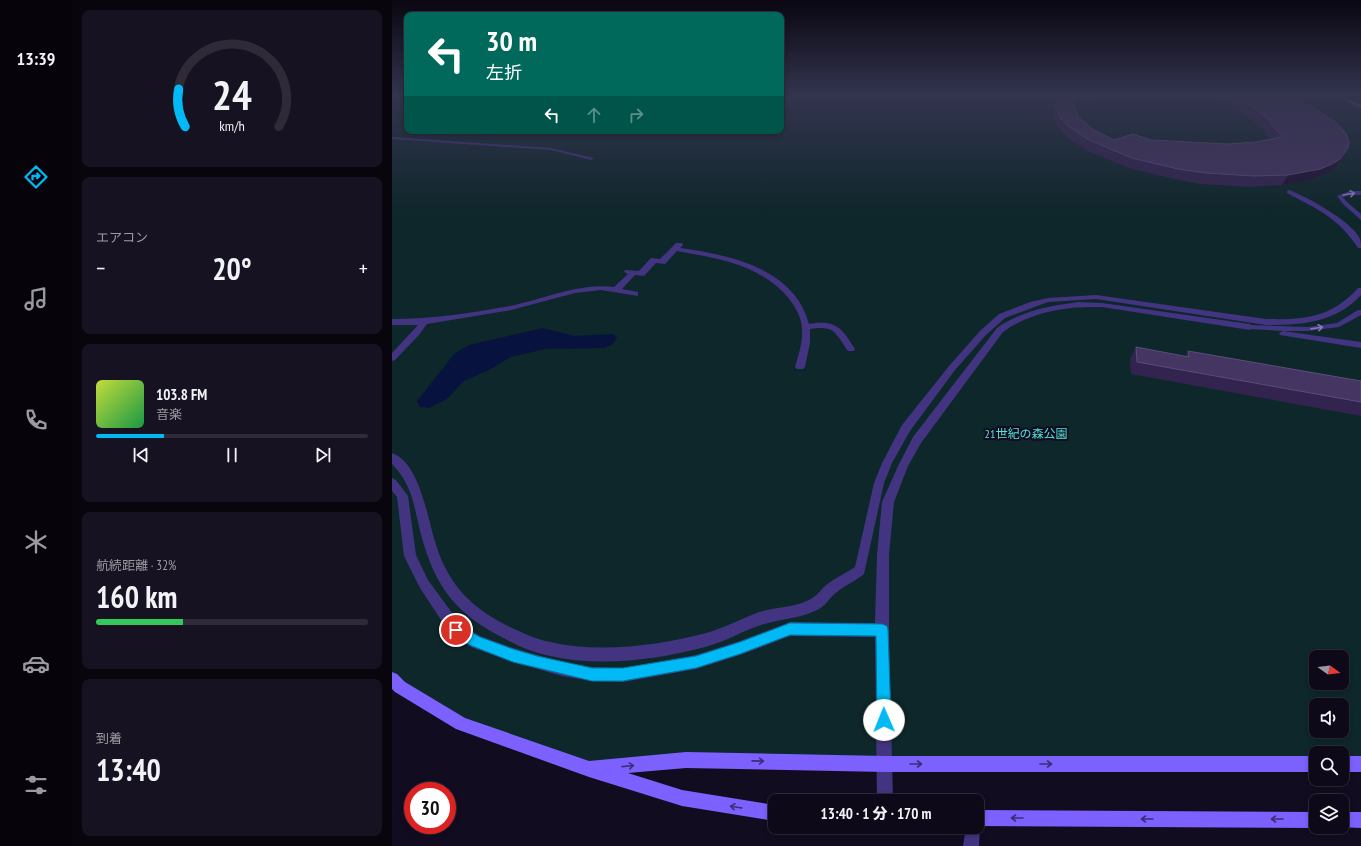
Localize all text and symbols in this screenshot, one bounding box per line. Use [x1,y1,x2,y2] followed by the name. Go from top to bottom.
[486,22,537,59] text: 30 m
[420,28,472,80] icon: left
[17,47,55,70] text: 13:39
[486,61,522,84] text: 左折
[212,67,252,120] text: 24
[541,104,563,126] icon: left
[583,104,605,126] icon: ahead
[625,104,647,126] icon: right
[219,115,245,134] text: km/h
[22,163,50,191] icon: directions
[1342,190,1355,198] one-way arrow
[96,229,148,246] text: エアコン
[212,249,252,288] text: 20°
[96,254,105,282] text: −
[359,254,368,282] text: +
[22,285,50,313] icon: music
[1310,324,1323,332] one-way arrow
[156,385,207,404] text: 103.8 FM
[22,406,50,434] icon: phone
[156,406,182,423] text: 音楽
[985,426,1067,441] park label: 21世紀の森公園
[130,444,152,466] icon: previous
[221,444,243,466] icon: pause
[312,444,334,466] icon: next
[22,528,50,556] icon: climate
[96,557,176,574] text: 航続距離 · 32%
[96,577,177,616] text: 160 km
[439,613,473,647] pin
[445,619,467,641] icon: arrive
[22,650,50,678] icon: car
[1309,650,1349,690] north arrow
[1309,650,1349,834] map controls
[1309,698,1349,738] button: sound
[863,699,905,741] position arrow
[96,730,122,747] text: 到着
[1309,746,1349,786] button: search
[96,750,161,789] text: 13:40
[751,757,764,765] one-way arrow
[909,760,922,768] one-way arrow
[1039,760,1052,768] one-way arrow
[621,762,634,769] one-way arrow
[22,771,50,799] icon: filters
[404,782,456,834] speed limit sign: 30
[1309,794,1349,834] button: layers
[730,803,743,811] one-way arrow
[821,804,931,823] text: 13:40 · 1 分 · 170 m
[1011,814,1024,822] one-way arrow
[1141,815,1154,823] one-way arrow
[1271,815,1284,823] one-way arrow

